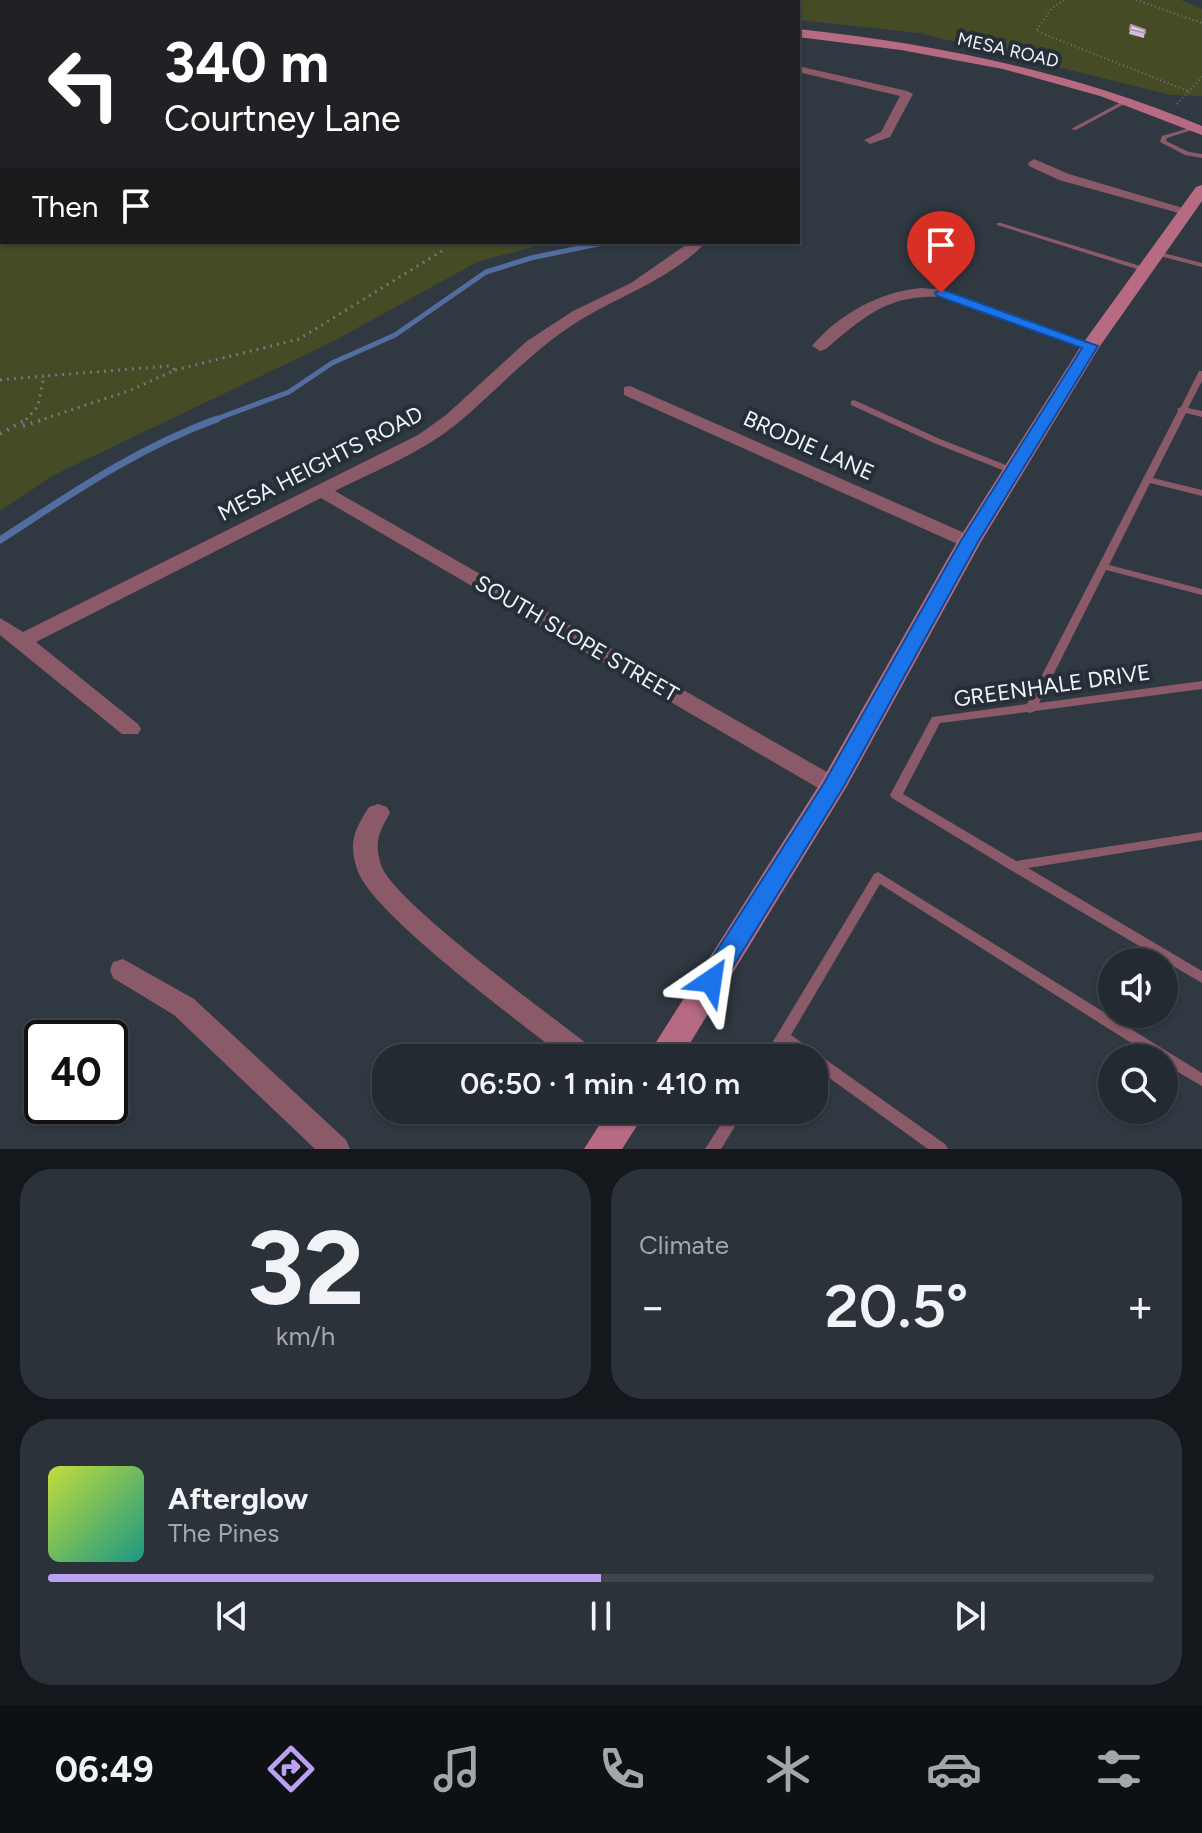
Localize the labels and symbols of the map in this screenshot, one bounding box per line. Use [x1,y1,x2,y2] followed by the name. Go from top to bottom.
[955,28,1061,72] street label: MESA ROAD
[907,211,975,293] pin
[213,400,427,527] street label: MESA HEIGHTS ROAD
[739,405,878,486] street label: BRODIE LANE
[470,569,683,708] street label: SOUTH SLOPE STREET
[952,658,1152,713] street label: GREENHALE DRIVE
[669,939,753,1023] position arrow
[24,1020,128,1124] speed limit sign: 40

